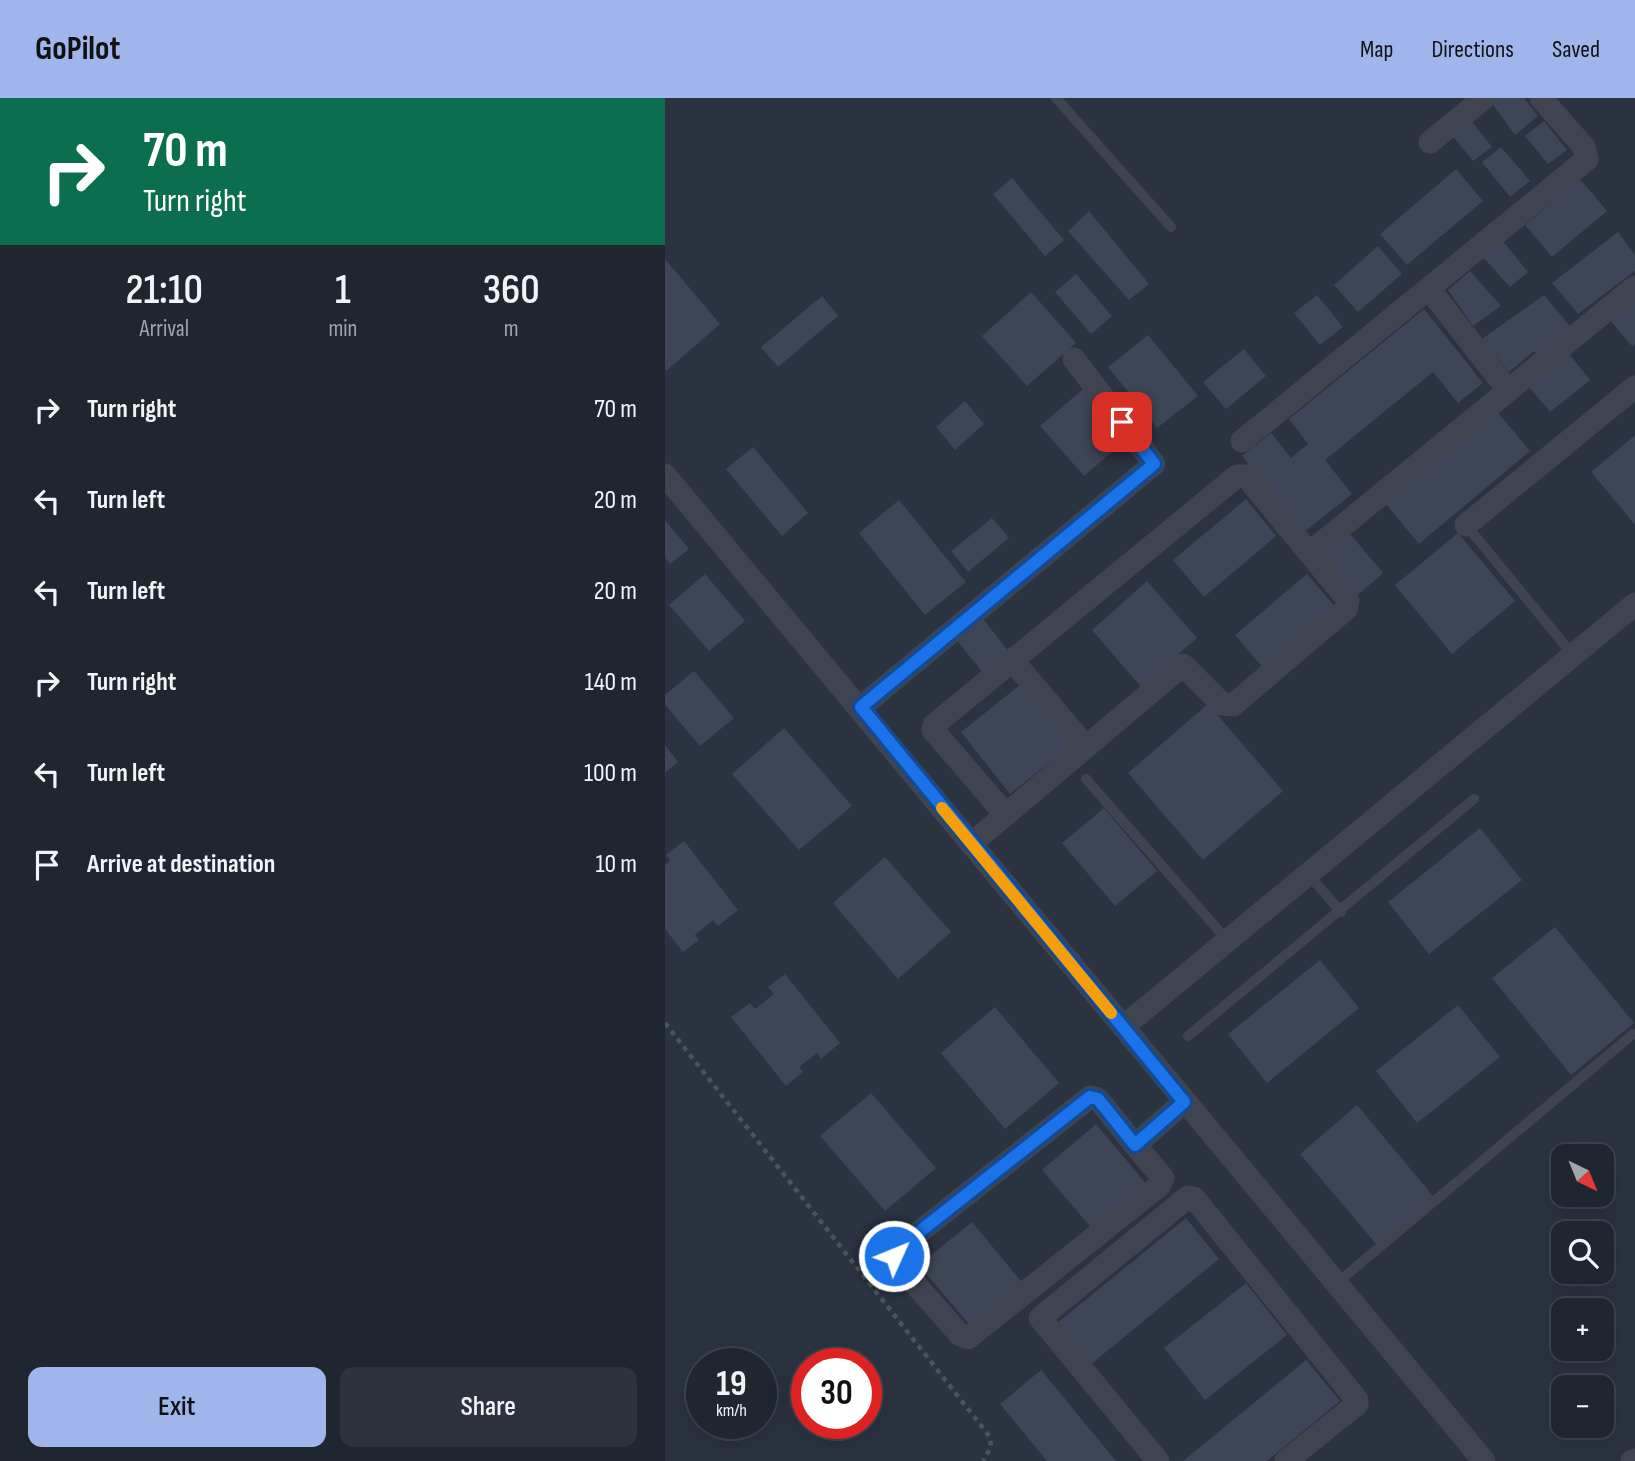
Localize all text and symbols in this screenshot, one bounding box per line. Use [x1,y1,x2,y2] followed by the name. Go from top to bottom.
[35,29,120,69] text: GoPilot
[1360,35,1393,64] text: Map
[1431,35,1514,64] text: Directions
[1552,35,1600,64] text: Saved
[143,122,228,181] text: 70 m
[28,126,119,217] icon: right
[143,182,247,221] text: Turn right
[125,265,203,316] text: 21:10
[335,265,351,316] text: 1
[483,265,540,316] text: 360
[139,315,189,343] text: Arrival
[328,315,357,343] text: min
[504,315,519,343] text: m
[28,391,66,429] icon: right
[1092,392,1152,452] pin
[87,394,176,425] text: Turn right
[594,394,637,425] text: 70 m
[1103,403,1141,441] icon: arrive
[28,482,66,520] icon: left
[87,485,165,516] text: Turn left
[594,485,637,516] text: 20 m
[28,573,66,611] icon: left
[87,576,165,607] text: Turn left
[594,576,637,607] text: 20 m
[28,664,66,702] icon: right
[87,667,176,698] text: Turn right
[585,667,637,698] text: 140 m
[28,755,66,793] icon: left
[87,758,165,789] text: Turn left
[584,758,637,789] text: 100 m
[28,846,66,884] icon: arrive
[87,849,275,880] text: Arrive at destination
[595,849,637,880] text: 10 m
[1551,1144,1613,1208] north arrow
[1551,1144,1614,1438] map controls
[857,1219,931,1293] position arrow
[1551,1221,1614,1284] button: search
[1551,1298,1614,1361] button: +
[791,1348,882,1439] speed limit sign: 30
[716,1363,747,1406] text: 19
[28,1367,326,1447] button: Exit
[340,1367,637,1447] button: Share
[1551,1375,1614,1438] button: −
[716,1400,747,1421] text: km/h

